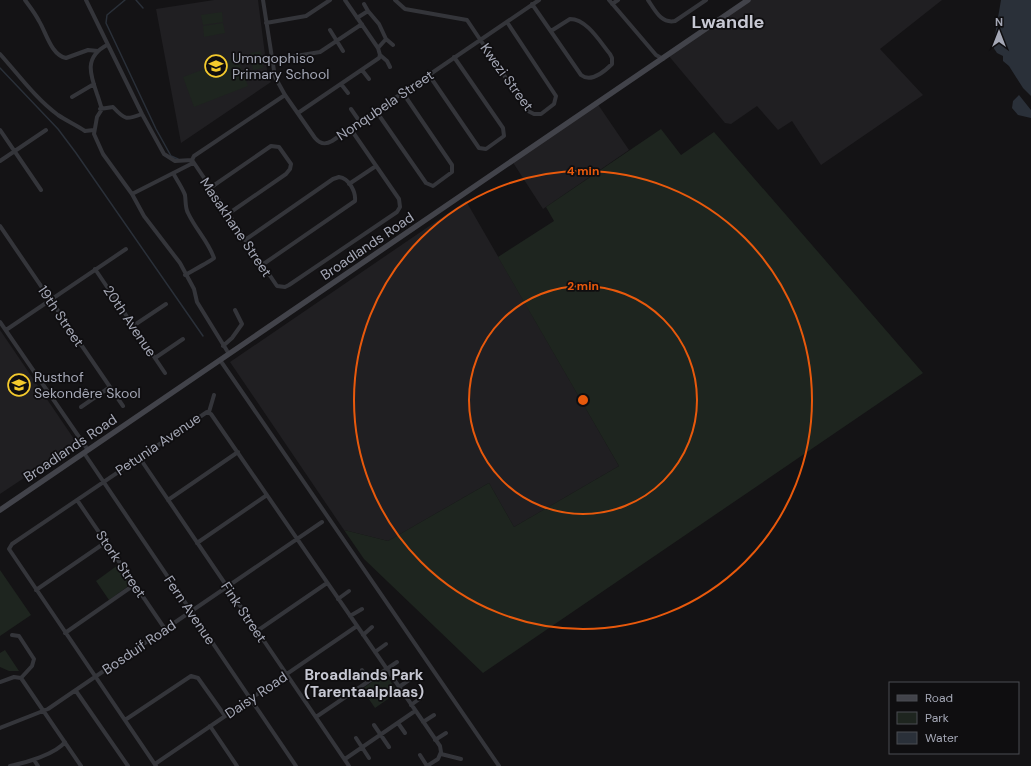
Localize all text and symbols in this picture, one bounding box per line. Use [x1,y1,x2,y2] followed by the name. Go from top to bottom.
[692,10,765,34] district label: Lwandle
[979,12,1019,52] north arrow
[995,15,1003,29] text: N
[476,40,538,114] street label: Kwezi Street
[232,49,329,83] place label: Umnqophiso Primary School
[203,53,229,79] school or university icon: Umnqophiso Primary School
[333,66,437,144] street label: Nonqubela Street
[567,163,599,179] text: 4 min
[196,174,276,280] street label: Masakhane Street
[317,208,417,284] street label: Broadlands Road
[567,278,599,294] text: 2 min
[34,282,88,350] street label: 19th Street
[100,282,161,360] street label: 20th Avenue
[34,368,141,402] place label: Rusthof Sekondêre Skool
[6,372,32,398] school or university icon: Rusthof Sekondêre Skool
[576,393,590,407] centre of rings
[112,409,204,479] street label: Petunia Avenue
[20,410,120,486] street label: Broadlands Road
[92,527,150,601] street label: Stork Street
[160,572,220,648] street label: Fern Avenue
[217,578,271,646] street label: Fink Street
[99,616,179,678] street label: Bosduif Road
[304,665,424,702] district label: Broadlands Park (Tarentaalplaas)
[221,668,291,722] street label: Daisy Road
[889,682,1019,754] legend
[925,690,953,706] text: Road
[925,710,949,726] text: Park
[925,730,959,746] text: Water

